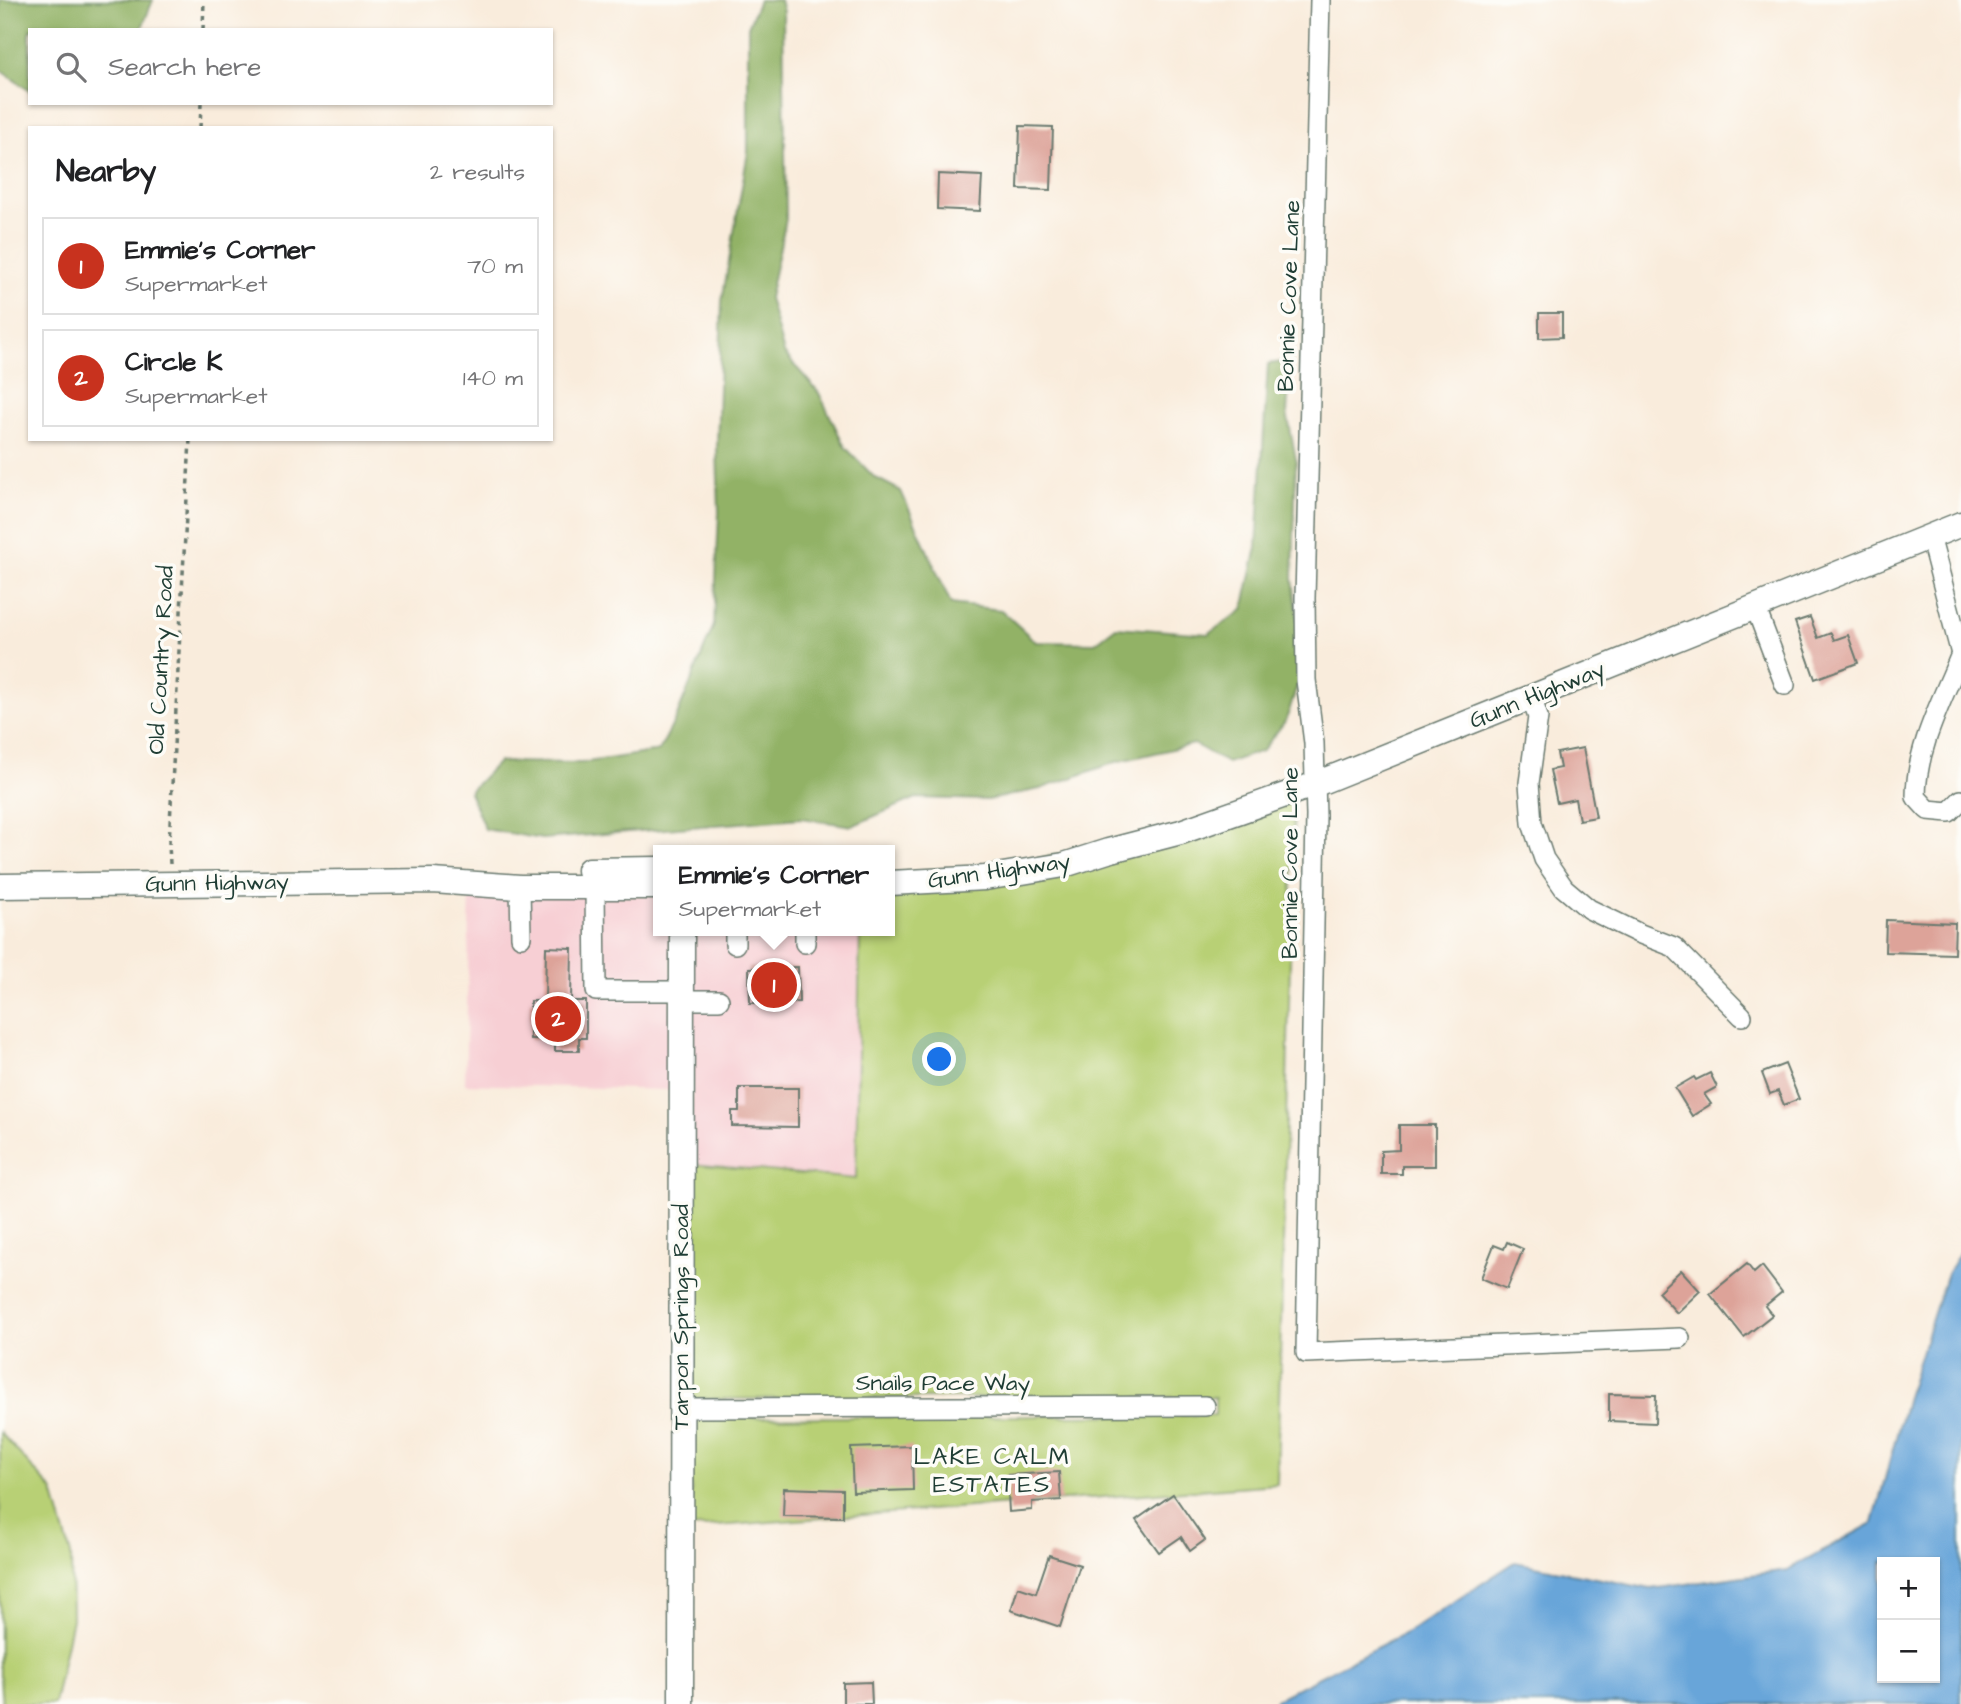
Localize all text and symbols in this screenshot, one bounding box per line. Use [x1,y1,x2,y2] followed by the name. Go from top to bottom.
[28,28,553,105] search box
[52,48,90,86] icon: search
[108,49,261,85] text: Search here
[56,151,156,193] text: Nearby
[430,156,525,188] text: 2 results
[1270,200,1308,392] street label: Bonnie Cove Lane
[125,232,315,268] text: Emmie's Corner
[80,250,82,282] text: 1
[467,250,523,282] text: 70 m
[125,268,268,300] text: Supermarket
[125,344,222,380] text: Circle K
[74,362,88,394] text: 2
[463,362,523,394] text: 140 m
[125,380,268,412] text: Supermarket
[140,565,183,755] street label: Old Country Road
[1465,653,1610,738] street label: Gunn Highway
[1274,767,1306,959] street label: Bonnie Cove Lane
[653,845,895,936] popup
[926,845,1073,898] street label: Gunn Highway
[679,857,869,893] text: Emmie's Corner
[145,866,289,901] street label: Gunn Highway
[679,893,821,925] text: Supermarket
[751,959,797,1011] pin: 1
[535,993,581,1045] pin: 2
[922,1042,956,1076] your location
[665,1204,698,1430] street label: Tarpon Springs Road
[856,1367,1031,1400] street label: Snails Pace Way
[913,1440,1071,1502] district label: LAKE CALM ESTATES
[1877,1557,1940,1683] map controls
[1877,1557,1940,1620] button: +
[1877,1620,1940,1683] button: −

